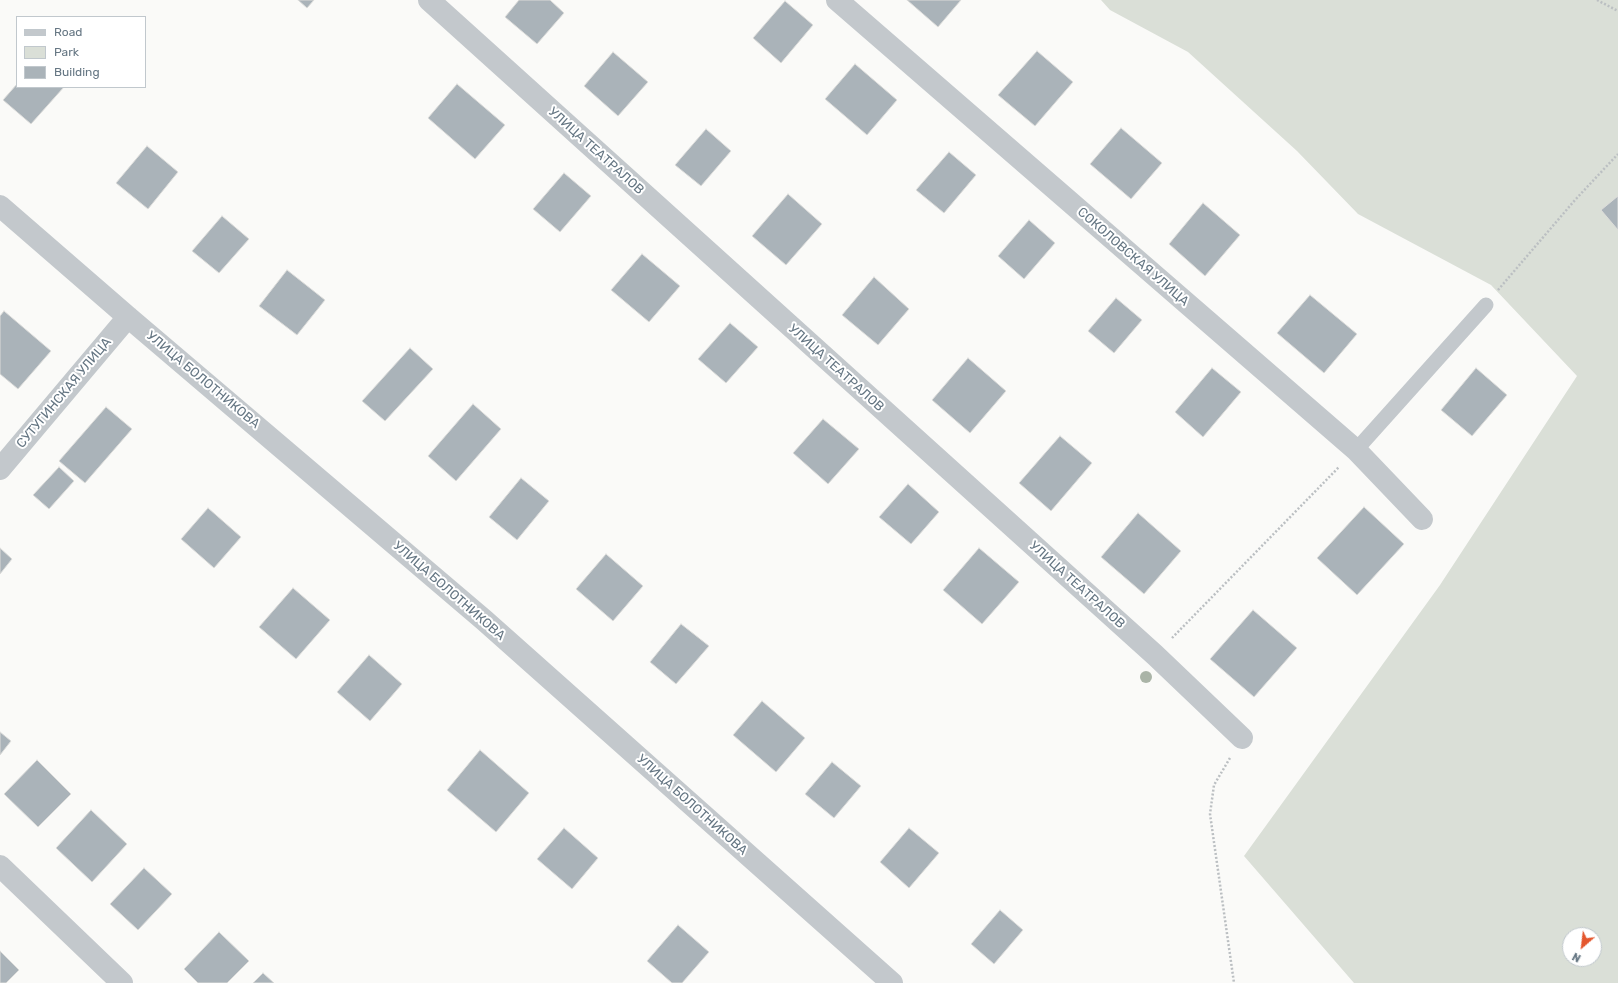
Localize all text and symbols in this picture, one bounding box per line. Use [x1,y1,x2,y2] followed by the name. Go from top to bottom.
[16,16,146,88] legend
[54,25,82,39] text: Road
[54,45,79,59] text: Park
[54,65,100,79] text: Building
[545,104,647,198] street label: УЛИЦА ТЕАТРАЛОВ
[1074,204,1192,310] street label: СОКОЛОВСКАЯ УЛИЦА
[785,321,887,415] street label: УЛИЦА ТЕАТРАЛОВ
[143,328,263,432] street label: УЛИЦА БОЛОТНИКОВА
[13,335,115,451] street label: СУТУГИНСКАЯ УЛИЦА
[390,538,508,644] street label: УЛИЦА БОЛОТНИКОВА
[1026,538,1128,632] street label: УЛИЦА ТЕАТРАЛОВ
[634,751,750,859] street label: УЛИЦА БОЛОТНИКОВА
[1562,927,1602,967] north arrow
[1570,950,1583,965] text: N

